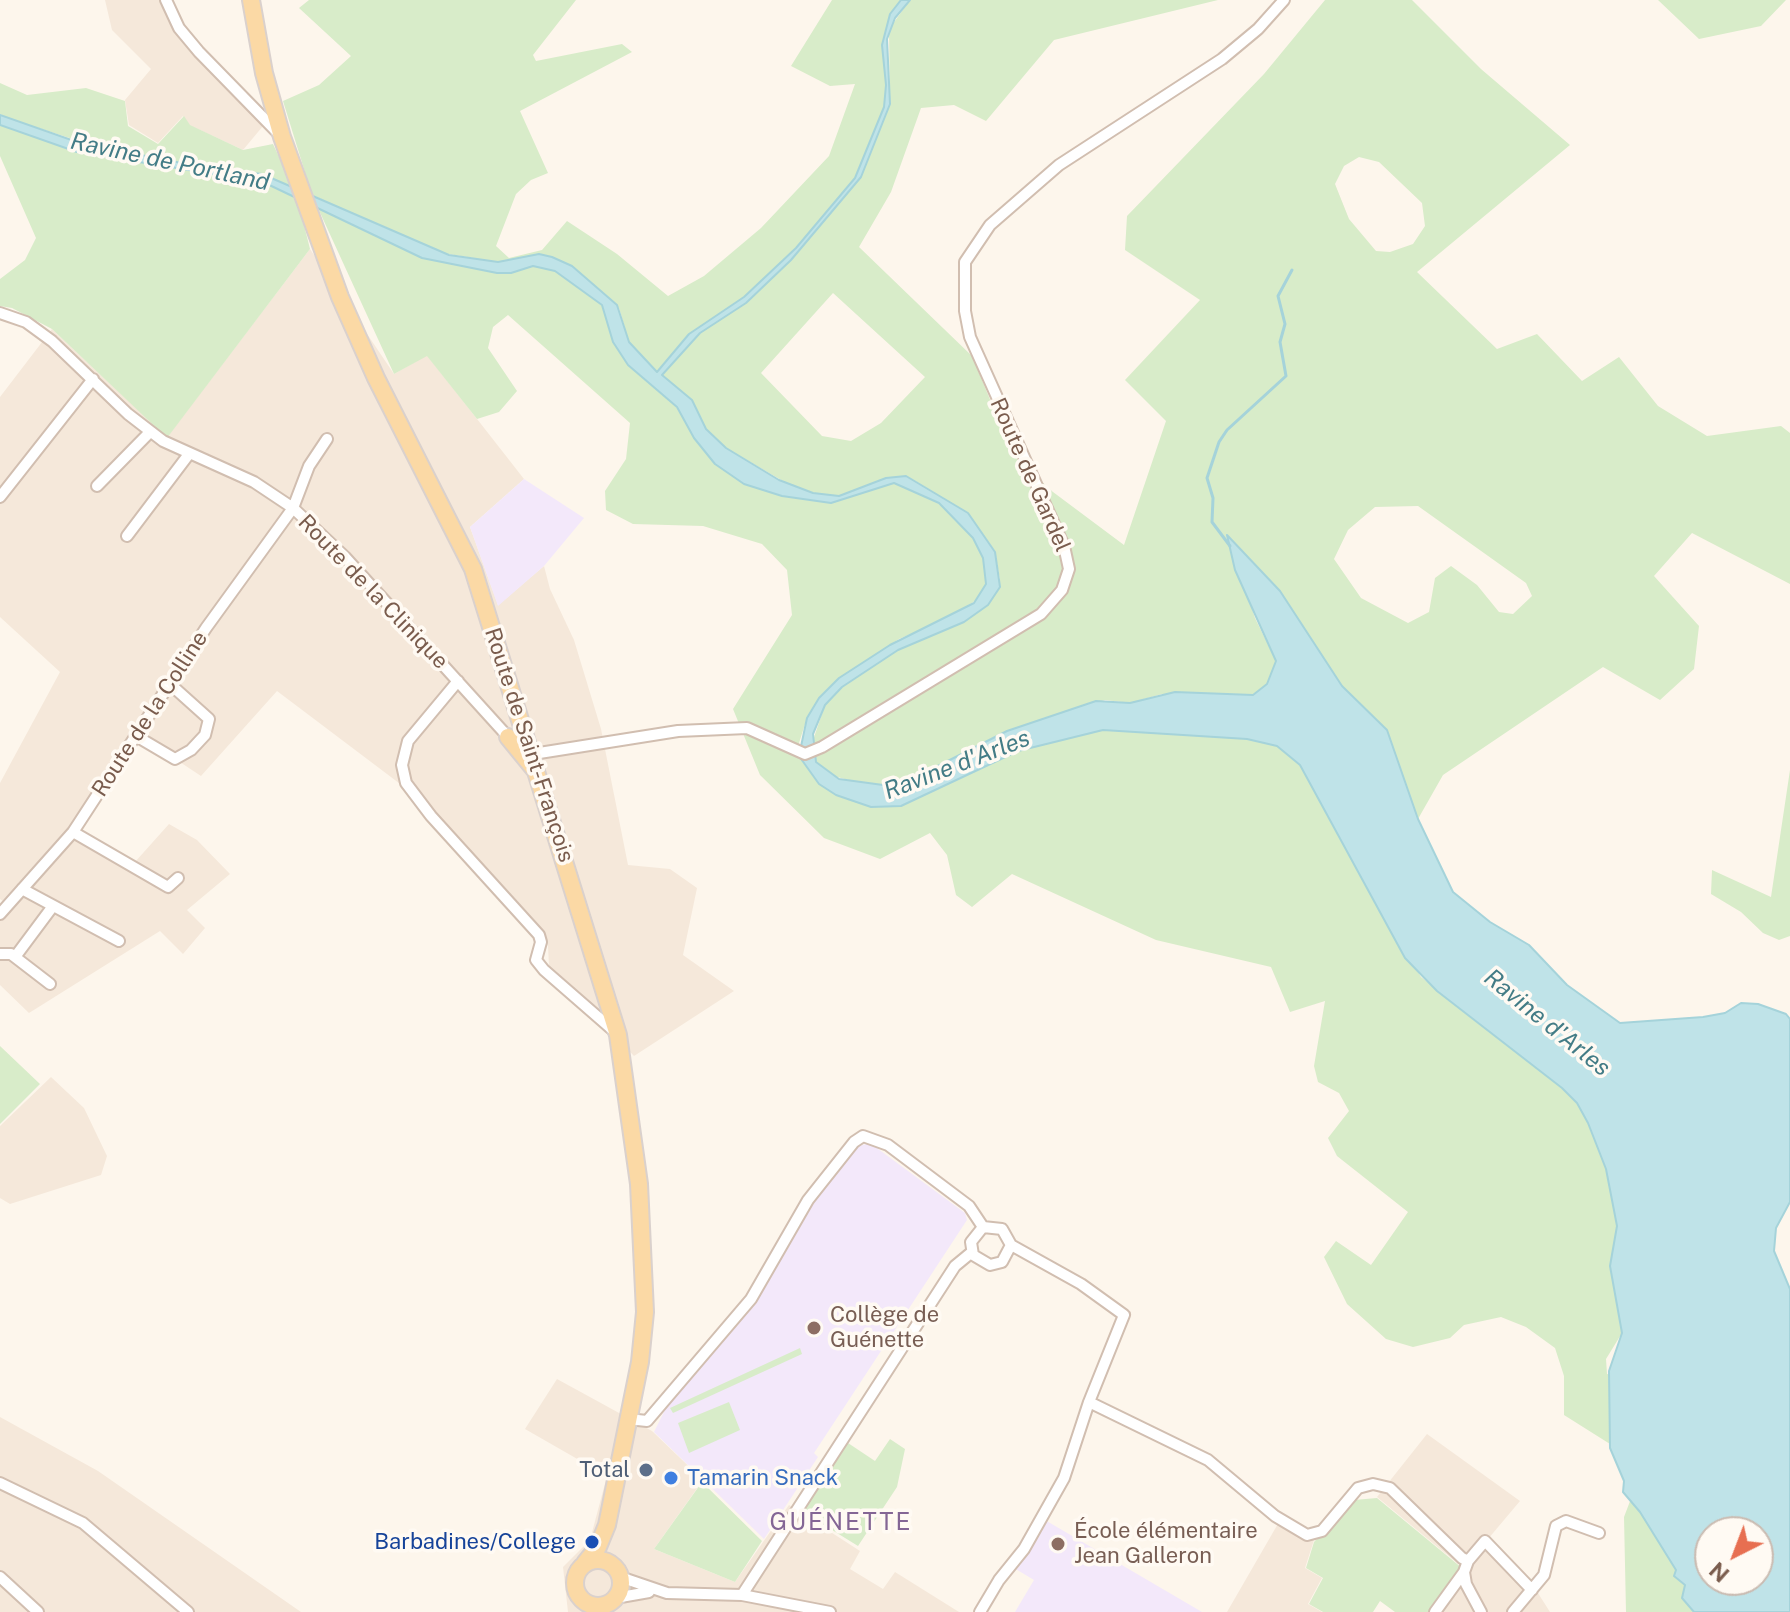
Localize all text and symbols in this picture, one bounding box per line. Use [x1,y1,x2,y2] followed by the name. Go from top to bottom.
[68,127,272,197] water label: Ravine de Portland
[984,394,1076,556] street label: Route de Gardel
[292,509,454,675] street label: Route de la Clinique
[479,625,579,865] street label: Route de Saint-François
[87,626,213,802] street label: Route de la Colline
[880,724,1034,806] water label: Ravine d'Arles
[1478,963,1616,1083] water label: Ravine d'Arles
[830,1302,939,1354] place label: Collège de Guénette
[805,1319,823,1337] marker: Collège de Guénette
[579,1457,630,1483] place label: Total
[637,1461,655,1479] marker: Total
[687,1465,838,1491] place label: Tamarin Snack
[662,1469,680,1487] marker: Tamarin Snack
[770,1509,912,1537] district label: GUÉNETTE
[1694,1516,1774,1596] north arrow
[1074,1518,1258,1570] place label: École élémentaire Jean Galleron
[374,1529,576,1555] place label: Barbadines/College
[583,1533,601,1551] marker: Barbadines/College
[1049,1535,1067,1553] marker: École élémentaire Jean Galleron
[1704,1557,1734,1588] text: N

